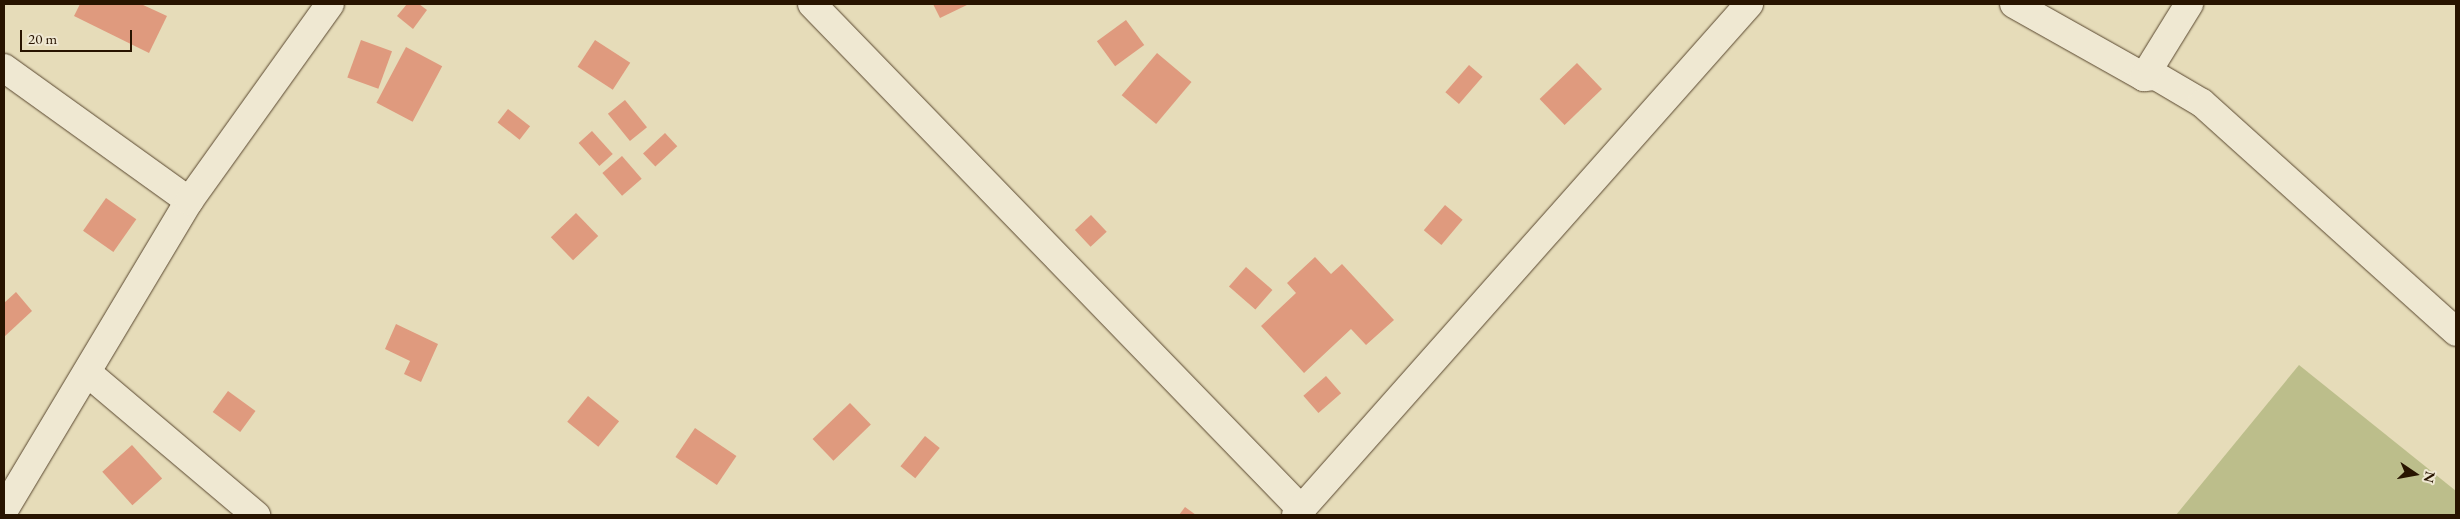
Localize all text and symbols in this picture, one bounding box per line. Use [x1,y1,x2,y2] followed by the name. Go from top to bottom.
[22,20,135,52] scale bar
[28,29,57,48] text: 20 m
[2390,449,2440,499] north arrow
[2420,470,2440,485] text: N

